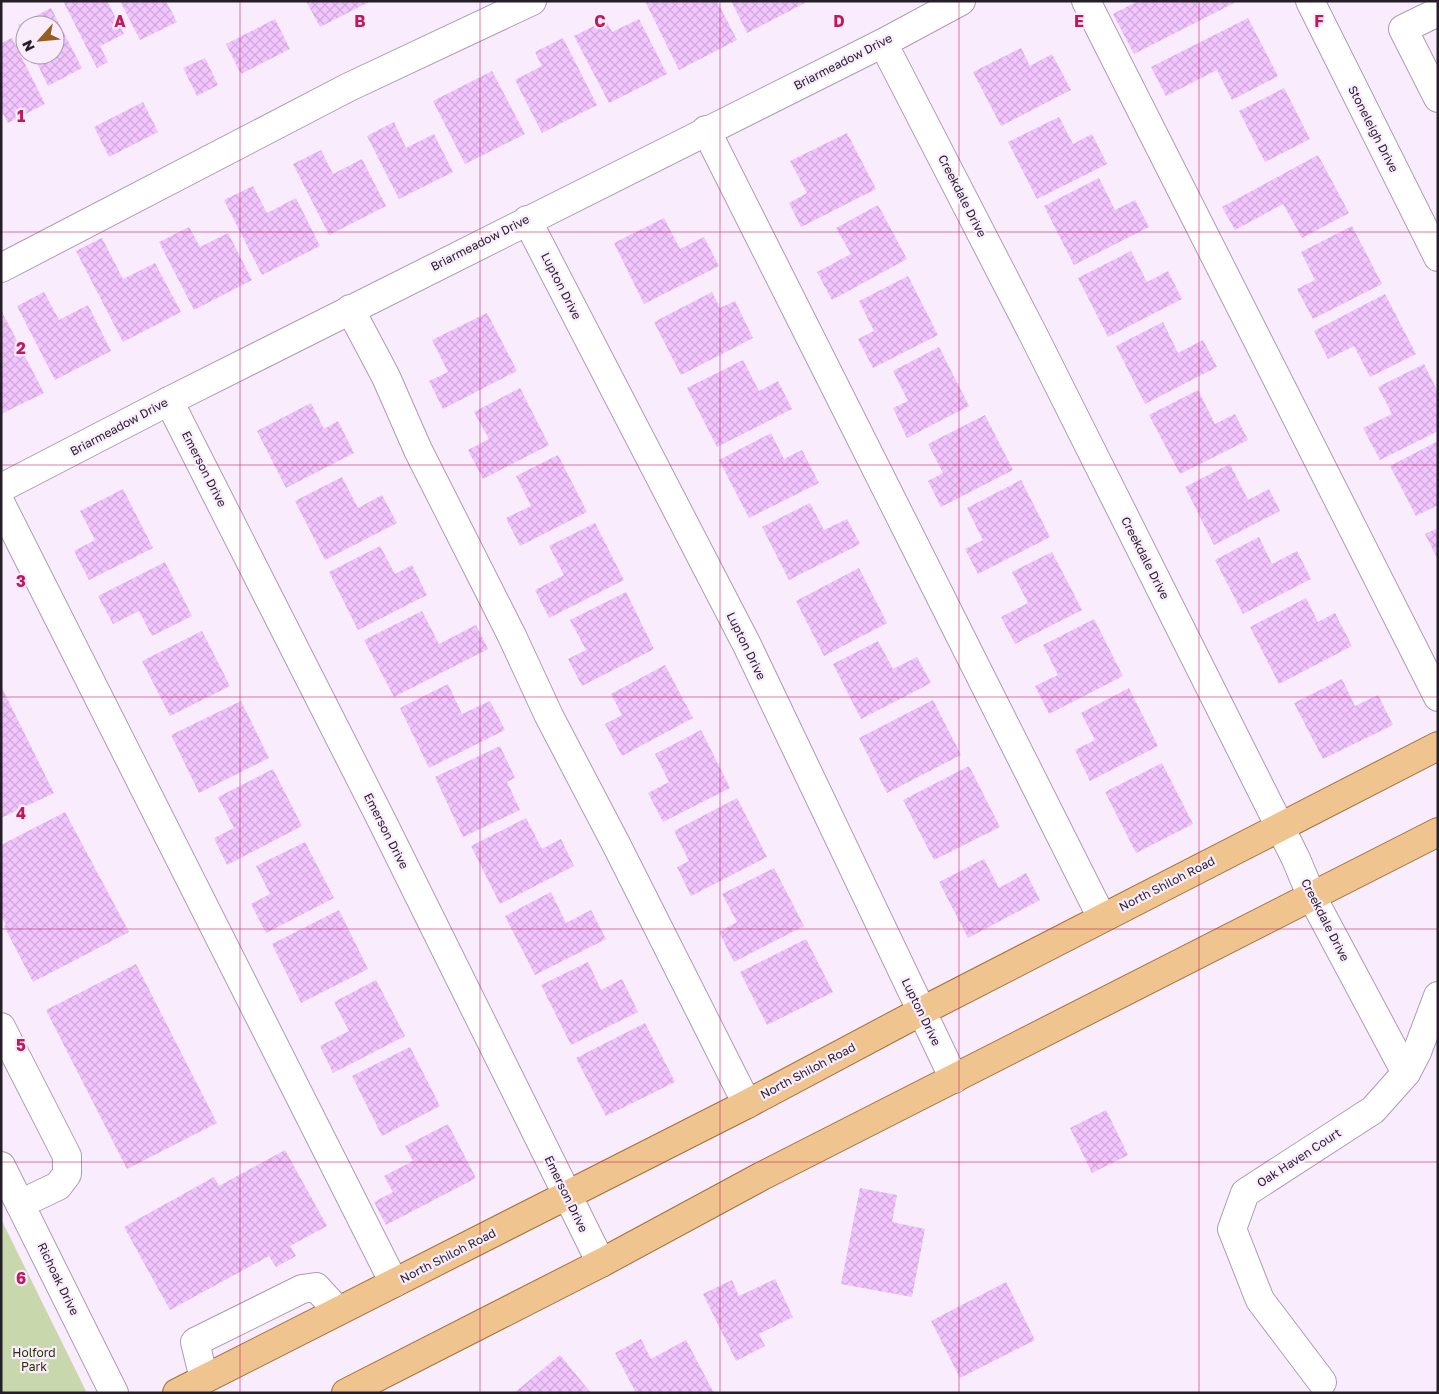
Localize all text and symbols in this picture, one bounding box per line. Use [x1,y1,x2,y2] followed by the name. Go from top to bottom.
[114,11,126,31] text: A
[354,11,366,31] text: B
[594,11,606,31] text: C
[833,11,845,31] text: D
[1074,11,1084,31] text: E
[1314,11,1324,31] text: F
[15,15,65,65] north arrow
[791,30,895,93] street label: Briarmeadow Drive
[18,38,38,55] text: N
[1345,83,1402,175] street label: Stoneleigh Drive
[17,106,25,126] text: 1
[935,152,990,240] street label: Creekdale Drive
[428,211,532,274] street label: Briarmeadow Drive
[538,250,585,322] street label: Lupton Drive
[16,338,26,358] text: 2
[67,394,170,459] street label: Briarmeadow Drive
[179,428,230,509] street label: Emerson Drive
[1118,514,1173,602] street label: Creekdale Drive
[16,571,26,591] text: 3
[724,610,769,682] street label: Lupton Drive
[361,790,412,871] street label: Emerson Drive
[16,803,26,823] text: 4
[1116,853,1217,914] street label: North Shiloh Road
[1298,876,1353,964] street label: Creekdale Drive
[899,976,944,1048] street label: Lupton Drive
[16,1035,26,1055] text: 5
[758,1039,858,1102] street label: North Shiloh Road
[1254,1125,1344,1190] street label: Oak Haven Court
[541,1153,591,1235] street label: Emerson Drive
[397,1225,498,1286] street label: North Shiloh Road
[34,1240,82,1318] street label: Richoak Drive
[16,1268,26,1288] text: 6
[12,1345,56,1374] park label: Holford Park

